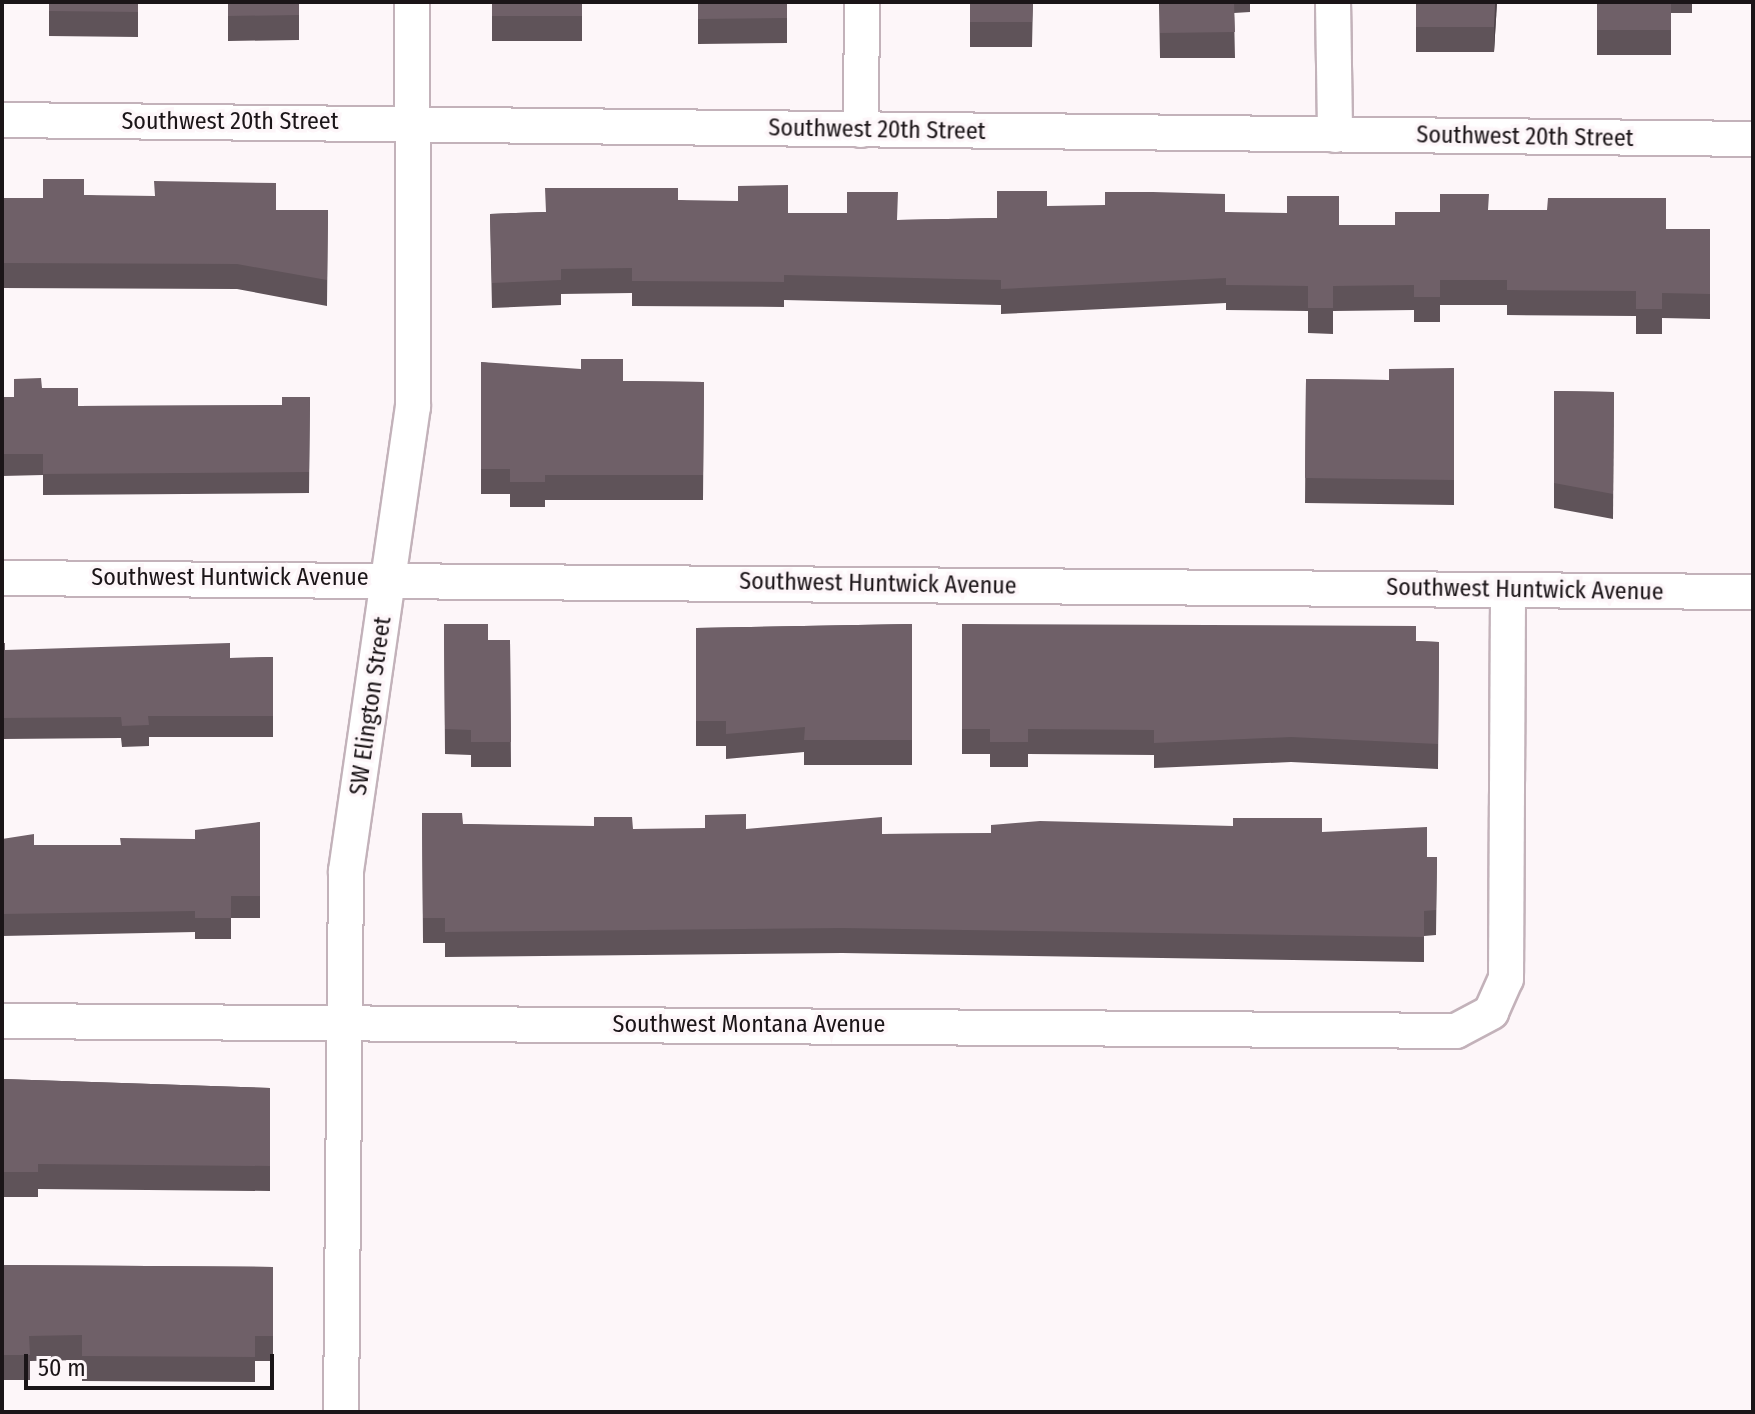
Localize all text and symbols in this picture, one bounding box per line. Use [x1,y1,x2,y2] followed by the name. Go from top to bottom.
[121,108,339,136] street label: Southwest 20th Street
[768,114,986,146] street label: Southwest 20th Street
[1416,121,1634,153] street label: Southwest 20th Street
[91,564,369,592] street label: Southwest Huntwick Avenue
[739,567,1017,601] street label: Southwest Huntwick Avenue
[1386,573,1664,607] street label: Southwest Huntwick Avenue
[344,615,398,797] street label: SW Elington Street
[613,1011,885,1039] street label: Southwest Montana Avenue
[28,1338,278,1388] scale bar
[38,1354,86,1382] text: 50 m

